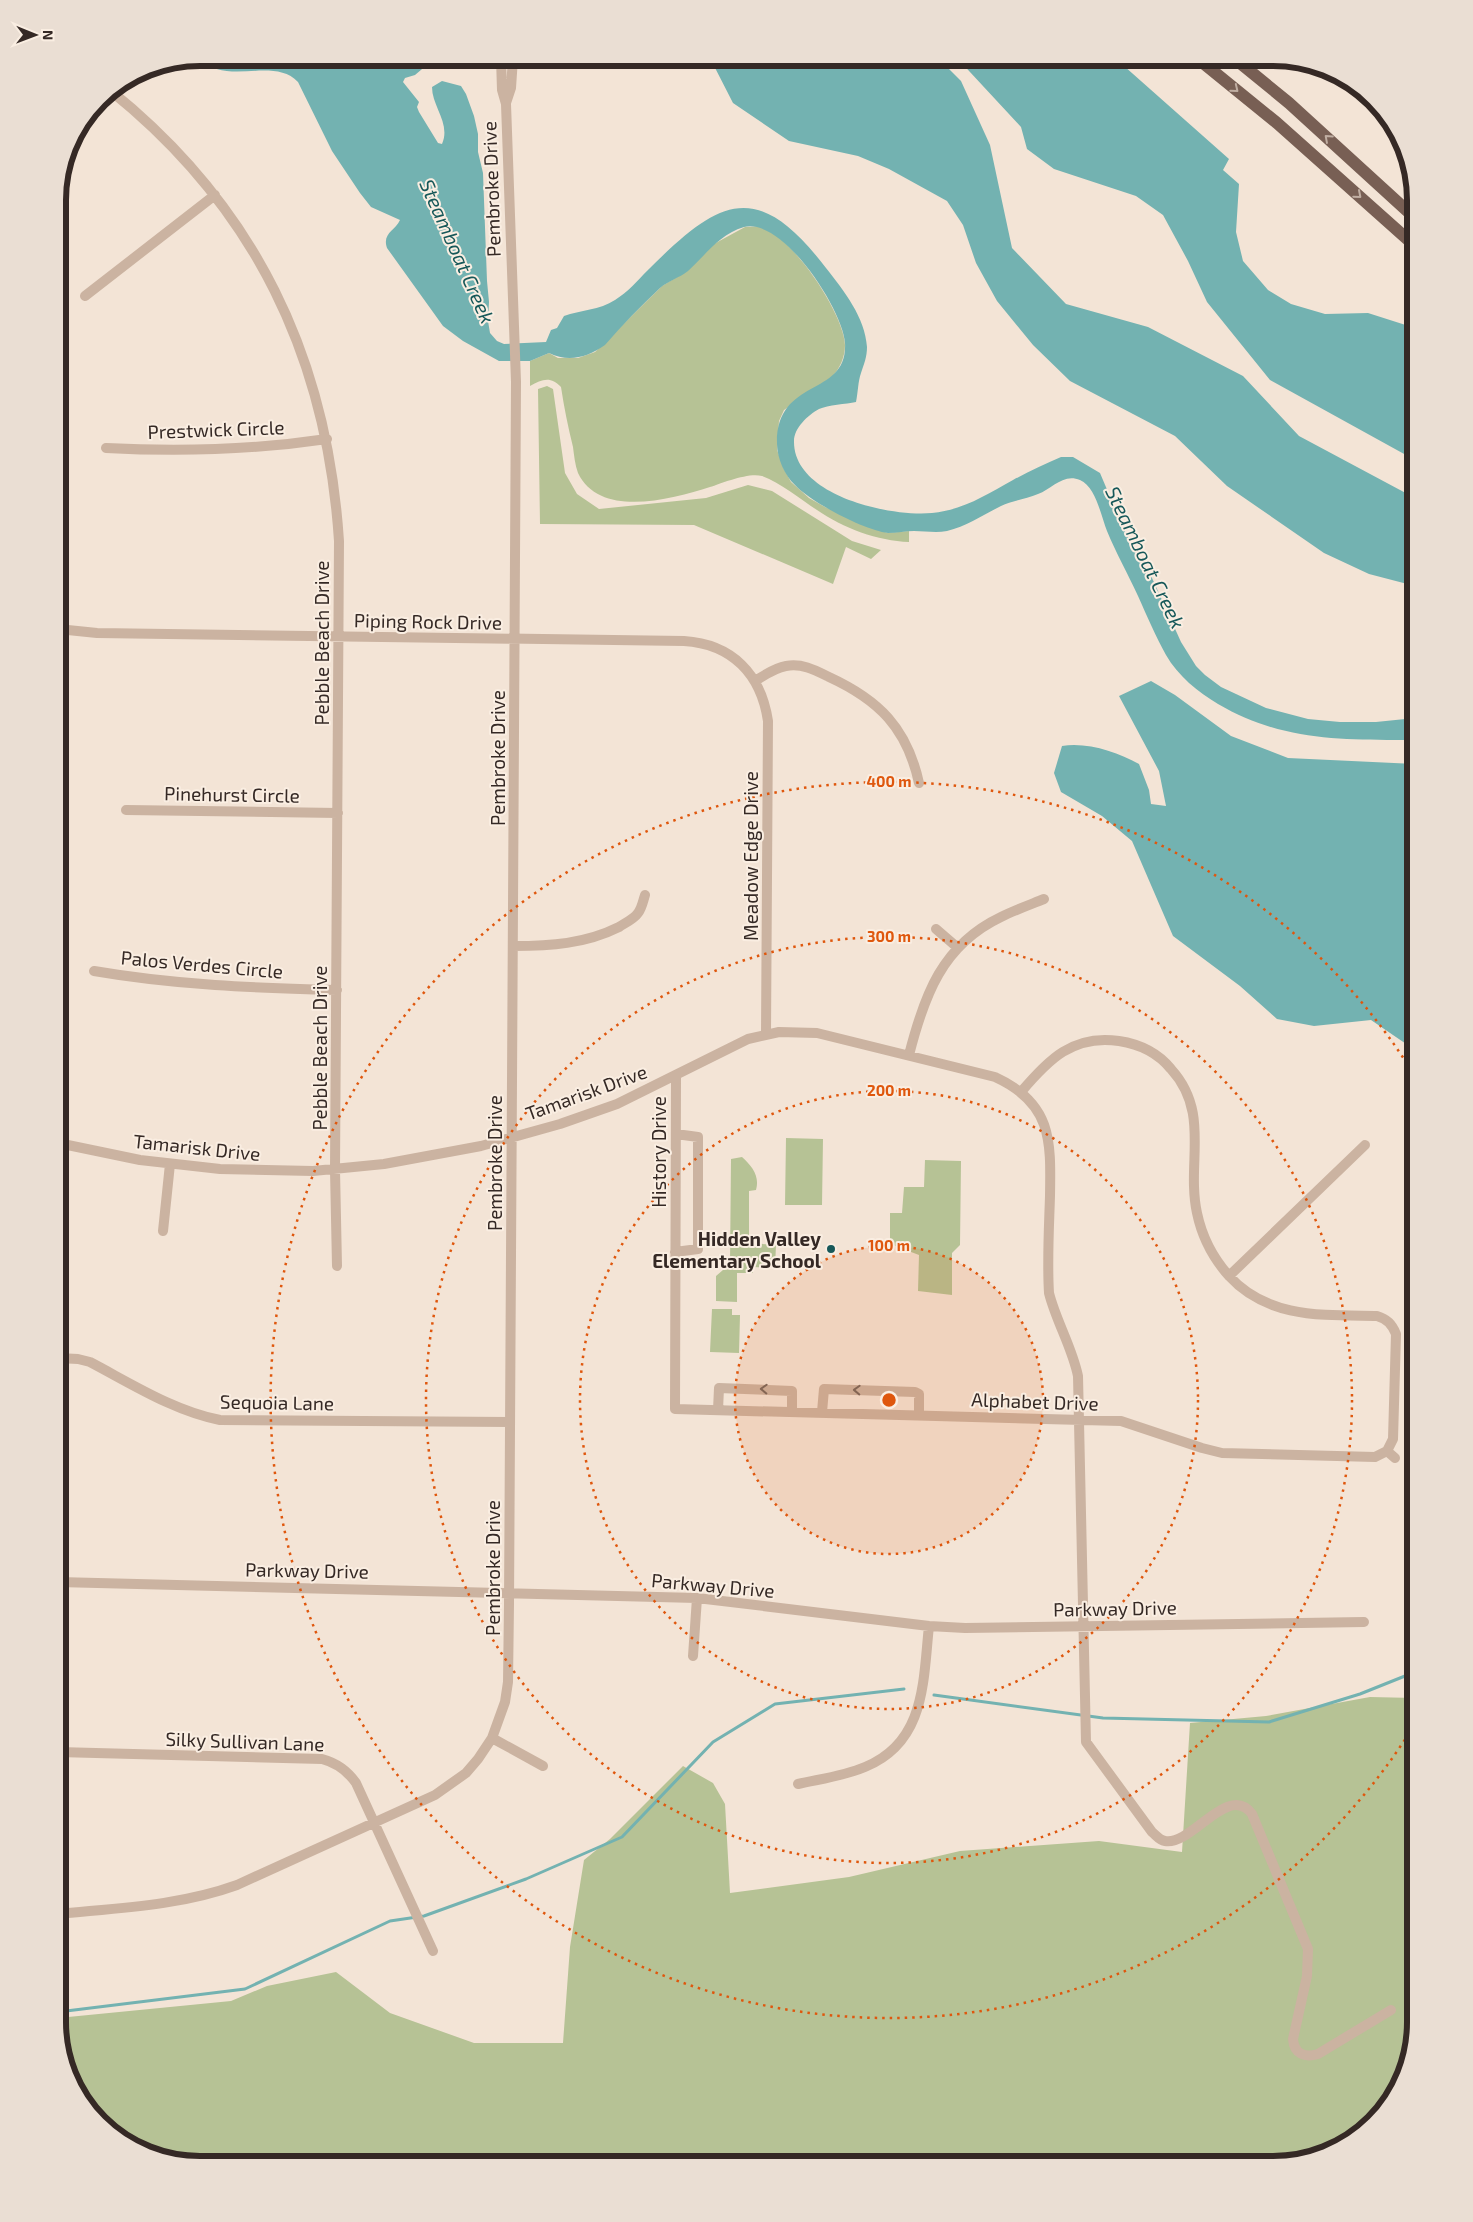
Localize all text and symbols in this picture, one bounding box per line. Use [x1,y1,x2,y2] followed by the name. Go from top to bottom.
[10,10,60,60] north arrow
[40,30,57,40] text: N
[1229,83,1238,92] one-way arrow
[477,121,505,257] street label: Pembroke Drive
[1324,135,1333,144] one-way arrow
[415,175,501,327] water label: Steamboat Creek
[1352,189,1361,198] one-way arrow
[147,415,285,443] street label: Prestwick Circle
[1101,482,1191,632] water label: Steamboat Creek
[310,560,333,726] street label: Pebble Beach Drive
[354,608,502,634] street label: Piping Rock Drive
[486,690,509,826] street label: Pembroke Drive
[739,771,762,941] street label: Meadow Edge Drive
[867,772,911,790] text: 400 m
[164,781,300,807] street label: Pinehurst Circle
[867,927,911,945] text: 300 m
[120,945,284,983] street label: Palos Verdes Circle
[308,965,331,1131] street label: Pebble Beach Drive
[522,1059,650,1125] street label: Tamarisk Drive
[867,1081,911,1099] text: 200 m
[483,1095,506,1231] street label: Pembroke Drive
[647,1096,670,1208] street label: History Drive
[132,1129,262,1165] street label: Tamarisk Drive
[652,1227,822,1273] place label: Hidden Valley Elementary School
[868,1236,910,1254] text: 100 m
[825,1243,837,1255] marker: Hidden Valley Elementary School
[760,1384,768,1395] one-way arrow
[853,1385,861,1396] one-way arrow
[971,1387,1099,1415] street label: Alphabet Drive
[220,1390,334,1414] street label: Sequoia Lane
[880,1391,898,1409] centre of rings
[481,1500,504,1636] street label: Pembroke Drive
[245,1557,369,1583] street label: Parkway Drive
[650,1568,776,1602] street label: Parkway Drive
[1053,1595,1177,1621] street label: Parkway Drive
[165,1727,325,1755] street label: Silky Sullivan Lane

